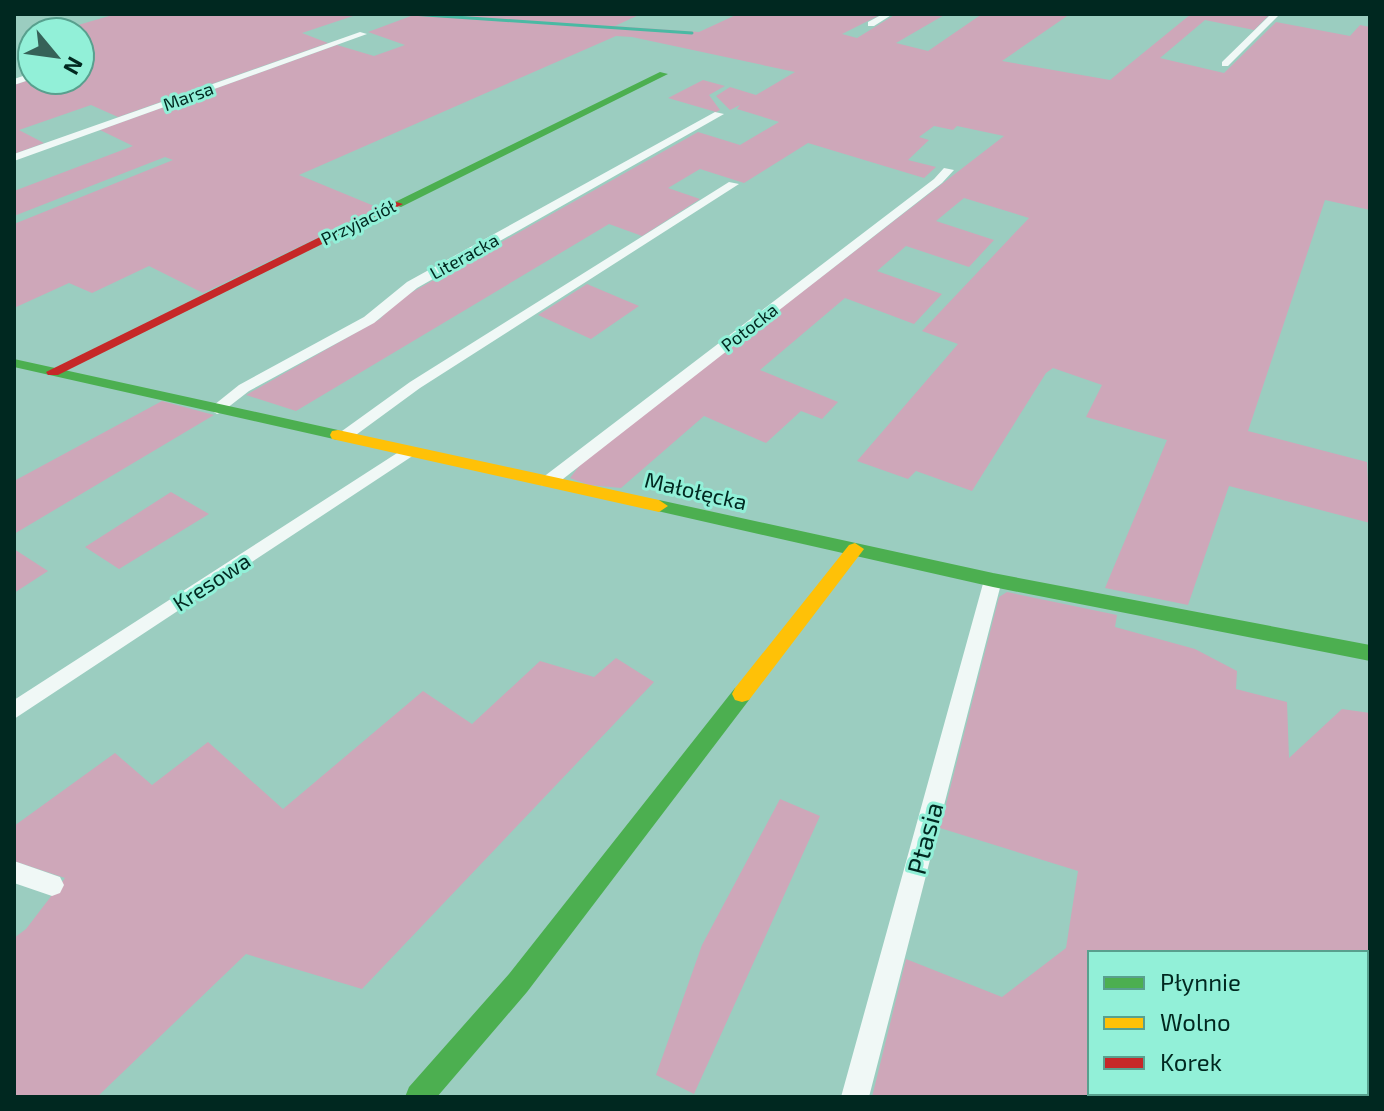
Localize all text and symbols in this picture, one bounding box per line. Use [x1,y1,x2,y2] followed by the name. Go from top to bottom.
[16,16,96,96] north arrow
[59,53,90,79] text: N
[160,77,216,115] street label: Marsa
[317,194,399,249] street label: Przyjaciół
[426,228,502,284] street label: Literacka
[716,298,782,356] street label: Potocka
[642,466,750,514] street label: Małołęcka
[167,546,255,616] street label: Kresowa
[900,799,948,877] street label: Ptasia
[1088,951,1368,1095] legend
[1160,967,1241,996] text: Płynnie
[1160,1007,1231,1036] text: Wolno
[1160,1047,1222,1076] text: Korek

